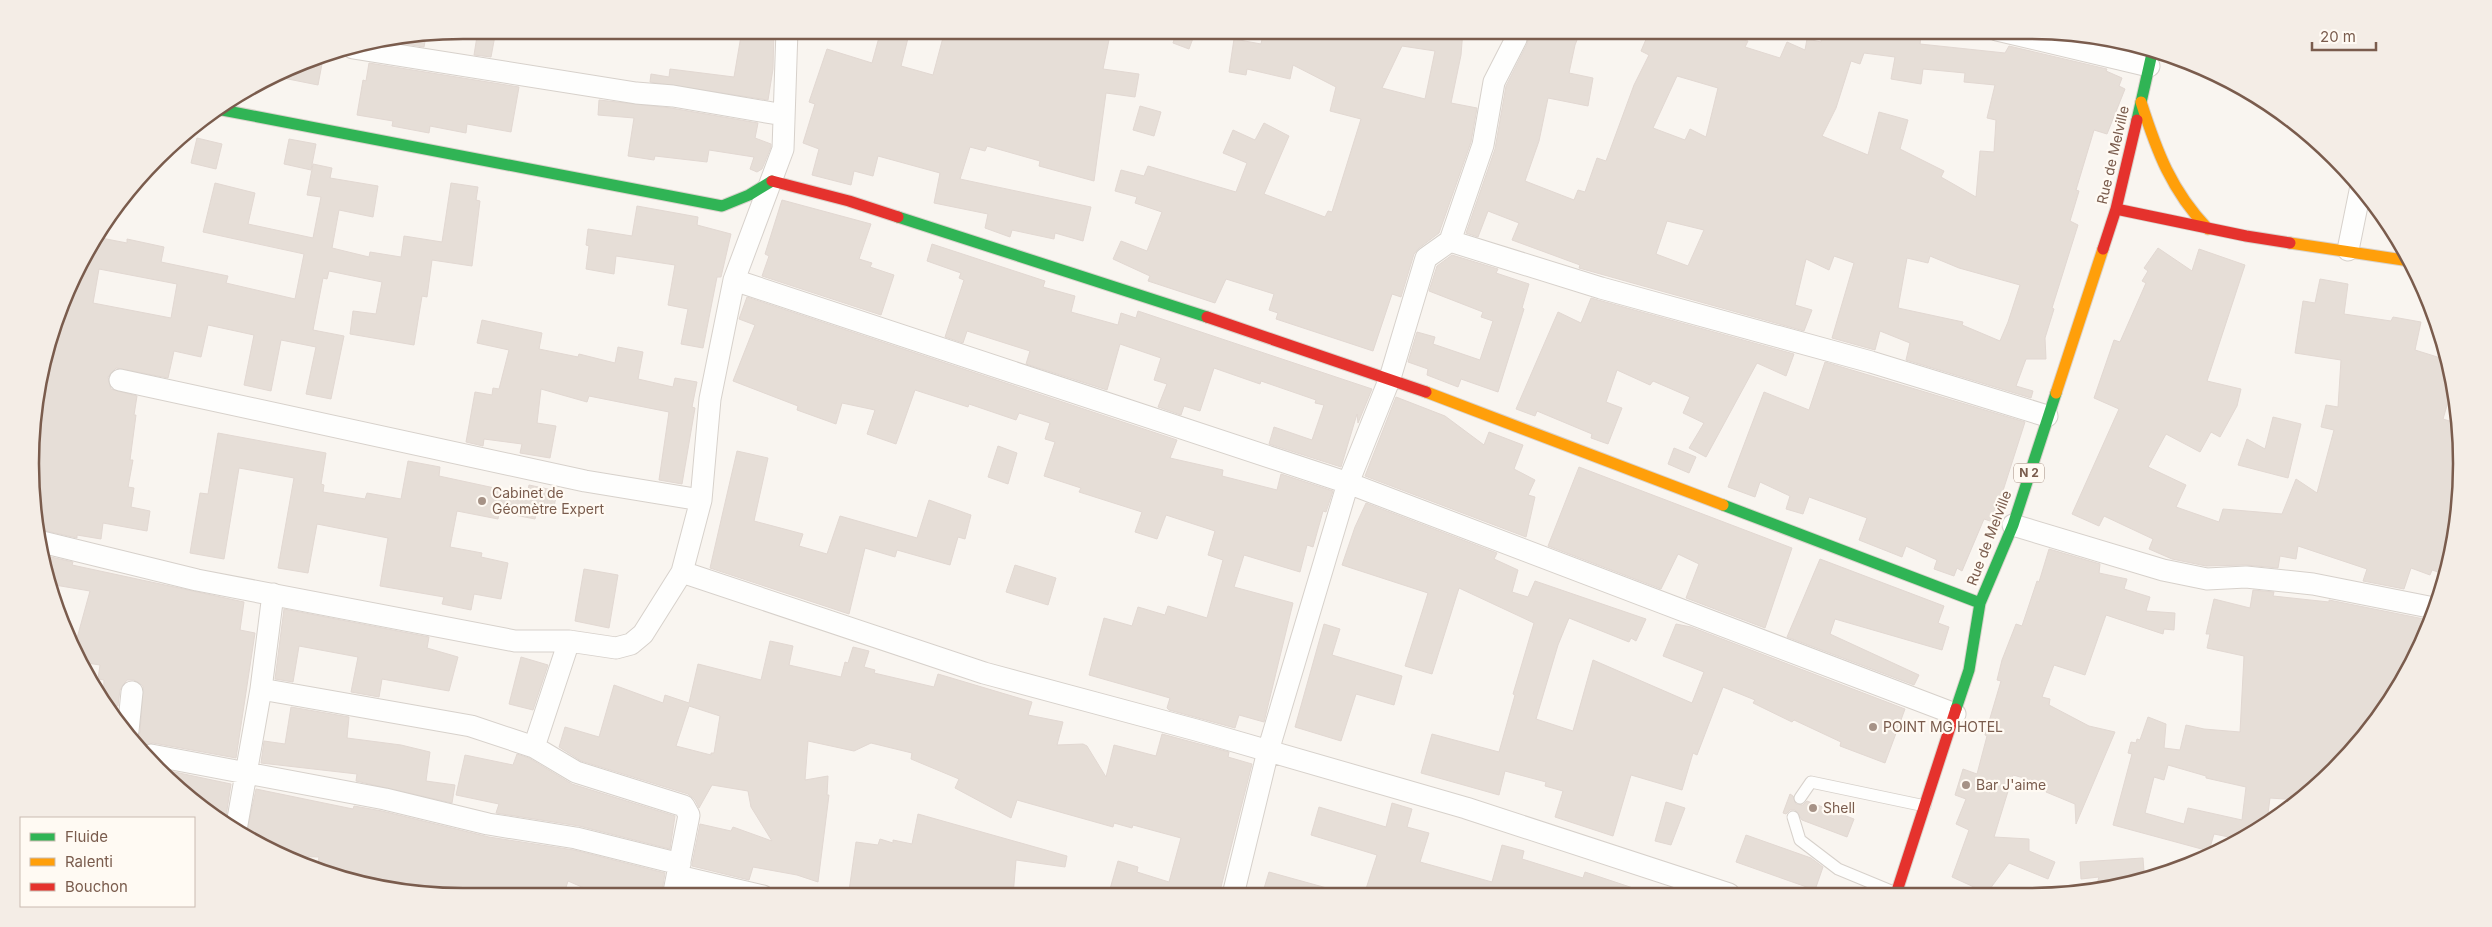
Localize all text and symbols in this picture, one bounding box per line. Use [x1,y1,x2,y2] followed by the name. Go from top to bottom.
[2312,20,2376,52] scale bar
[2320,27,2356,46] text: 20 m
[2093,104,2132,206] street label: Rue de Melville
[2014,463,2044,482] road number: N 2
[492,484,604,517] place label: Cabinet de Géomètre Expert
[1963,488,2014,588] street label: Rue de Melville
[476,495,488,507] marker: Cabinet de Géomètre Expert
[1883,718,2003,735] place label: POINT MG HOTEL
[1867,721,1879,733] marker: POINT MG HOTEL
[1976,776,2046,793] place label: Bar J'aime
[1960,779,1972,791] marker: Bar J'aime
[1823,799,1855,816] place label: Shell
[1807,802,1819,814] marker: Shell
[20,817,195,907] legend
[65,827,108,846] text: Fluide
[65,852,113,871] text: Ralenti
[65,877,128,896] text: Bouchon

